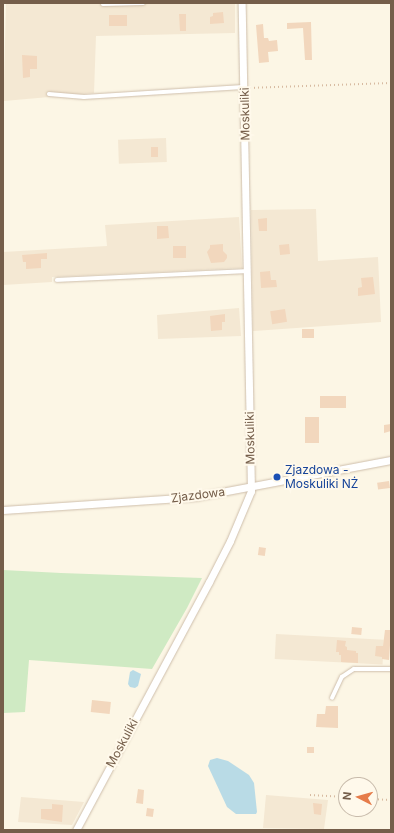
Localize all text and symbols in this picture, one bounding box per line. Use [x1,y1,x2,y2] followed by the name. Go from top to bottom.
[237,87,253,141] street label: Moskuliki
[242,411,258,465] street label: Moskuliki
[285,463,358,491] place label: Zjazdowa - Moskuliki NŻ
[272,472,282,482] marker: Zjazdowa - Moskuliki NŻ
[170,485,226,505] street label: Zjazdowa
[103,716,141,770] street label: Moskuliki
[338,777,378,817] north arrow
[340,791,354,801] text: N

